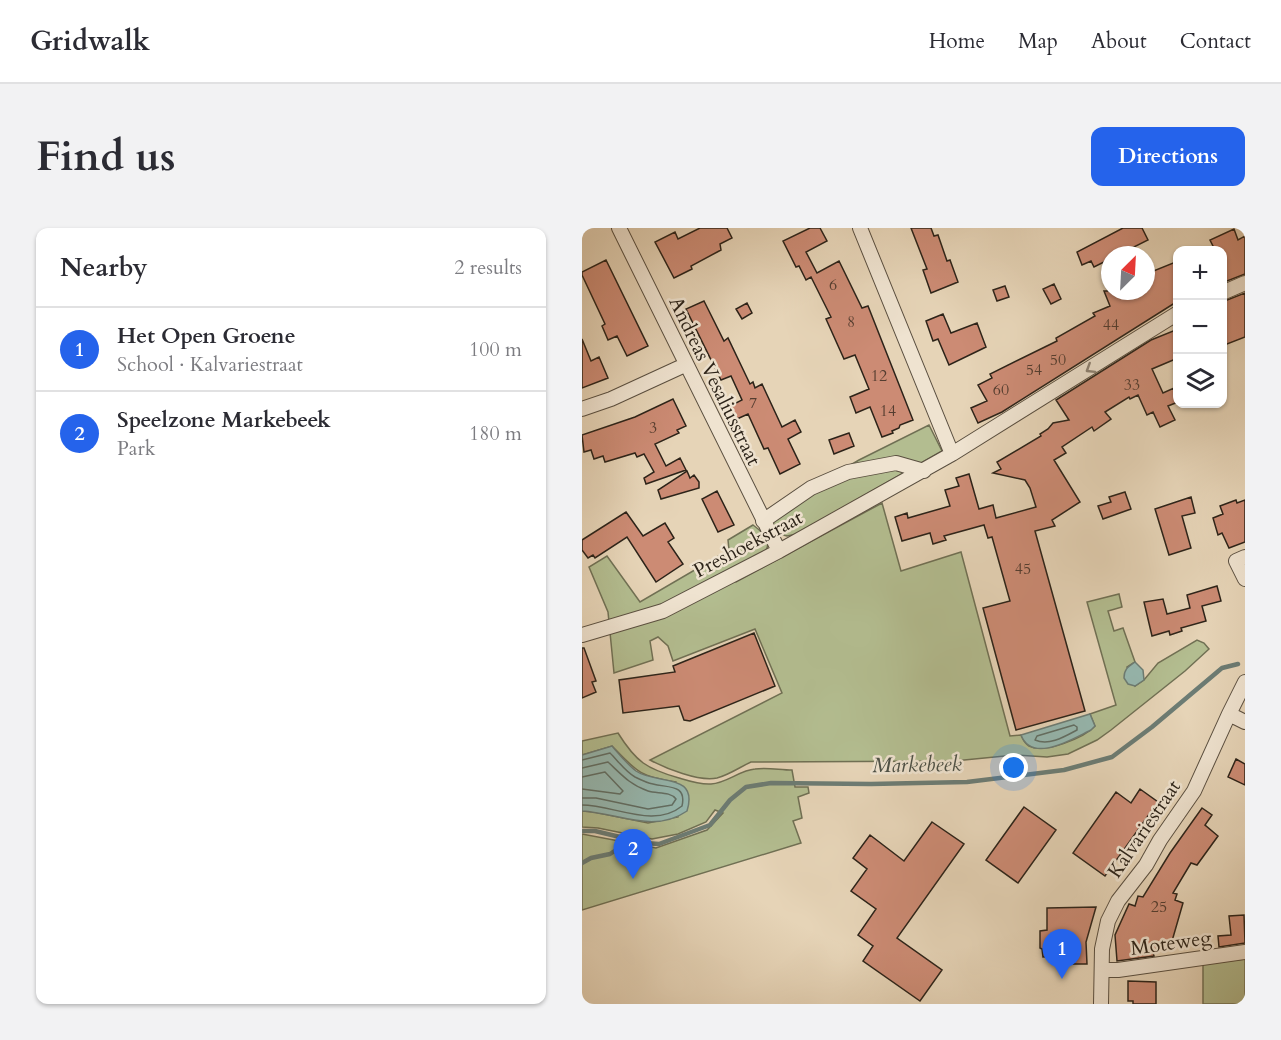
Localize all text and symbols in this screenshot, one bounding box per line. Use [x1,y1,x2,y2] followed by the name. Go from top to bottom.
[30,22,150,60] text: Gridwalk
[929,27,985,56] text: Home
[1018,27,1058,56] text: Map
[1091,27,1147,56] text: About
[1180,27,1251,56] text: Contact
[1091,127,1245,186] button: Directions
[36,128,176,185] text: Find us
[1101,246,1155,300] north arrow
[1173,246,1227,408] map controls
[1173,246,1227,300] button: +
[60,250,148,285] text: Nearby
[454,254,522,281] text: 2 results
[829,274,837,296] house number: 6
[662,292,768,471] street label: Andreas Vesaliusstraat
[1173,300,1227,354] button: −
[847,311,855,333] house number: 8
[1103,314,1119,336] house number: 44
[117,321,296,351] text: Het Open Groene
[74,336,85,363] text: 1
[469,336,522,363] text: 100 m
[1050,349,1066,371] house number: 50
[117,351,303,378] text: School · Kalvariestraat
[1173,354,1227,408] button: layers
[1026,359,1042,381] house number: 54
[1086,361,1096,373] one-way arrow
[871,365,887,387] house number: 12
[1124,374,1140,396] house number: 33
[993,379,1009,401] house number: 60
[749,392,757,414] house number: 7
[880,400,896,422] house number: 14
[117,405,331,435] text: Speelzone Markebeek
[649,417,657,439] house number: 3
[74,420,85,447] text: 2
[469,420,522,447] text: 180 m
[117,435,155,462] text: Park
[689,504,808,584] street label: Preshoekstraat
[1015,558,1031,580] house number: 45
[872,750,963,780] water label: Markebeek
[999,753,1028,782] your location
[1101,774,1187,884] street label: Kalvariestraat
[614,830,652,879] pin: 2
[1151,896,1167,918] house number: 25
[1129,924,1214,962] street label: Moteweg
[1042,930,1082,979] pin: 1

